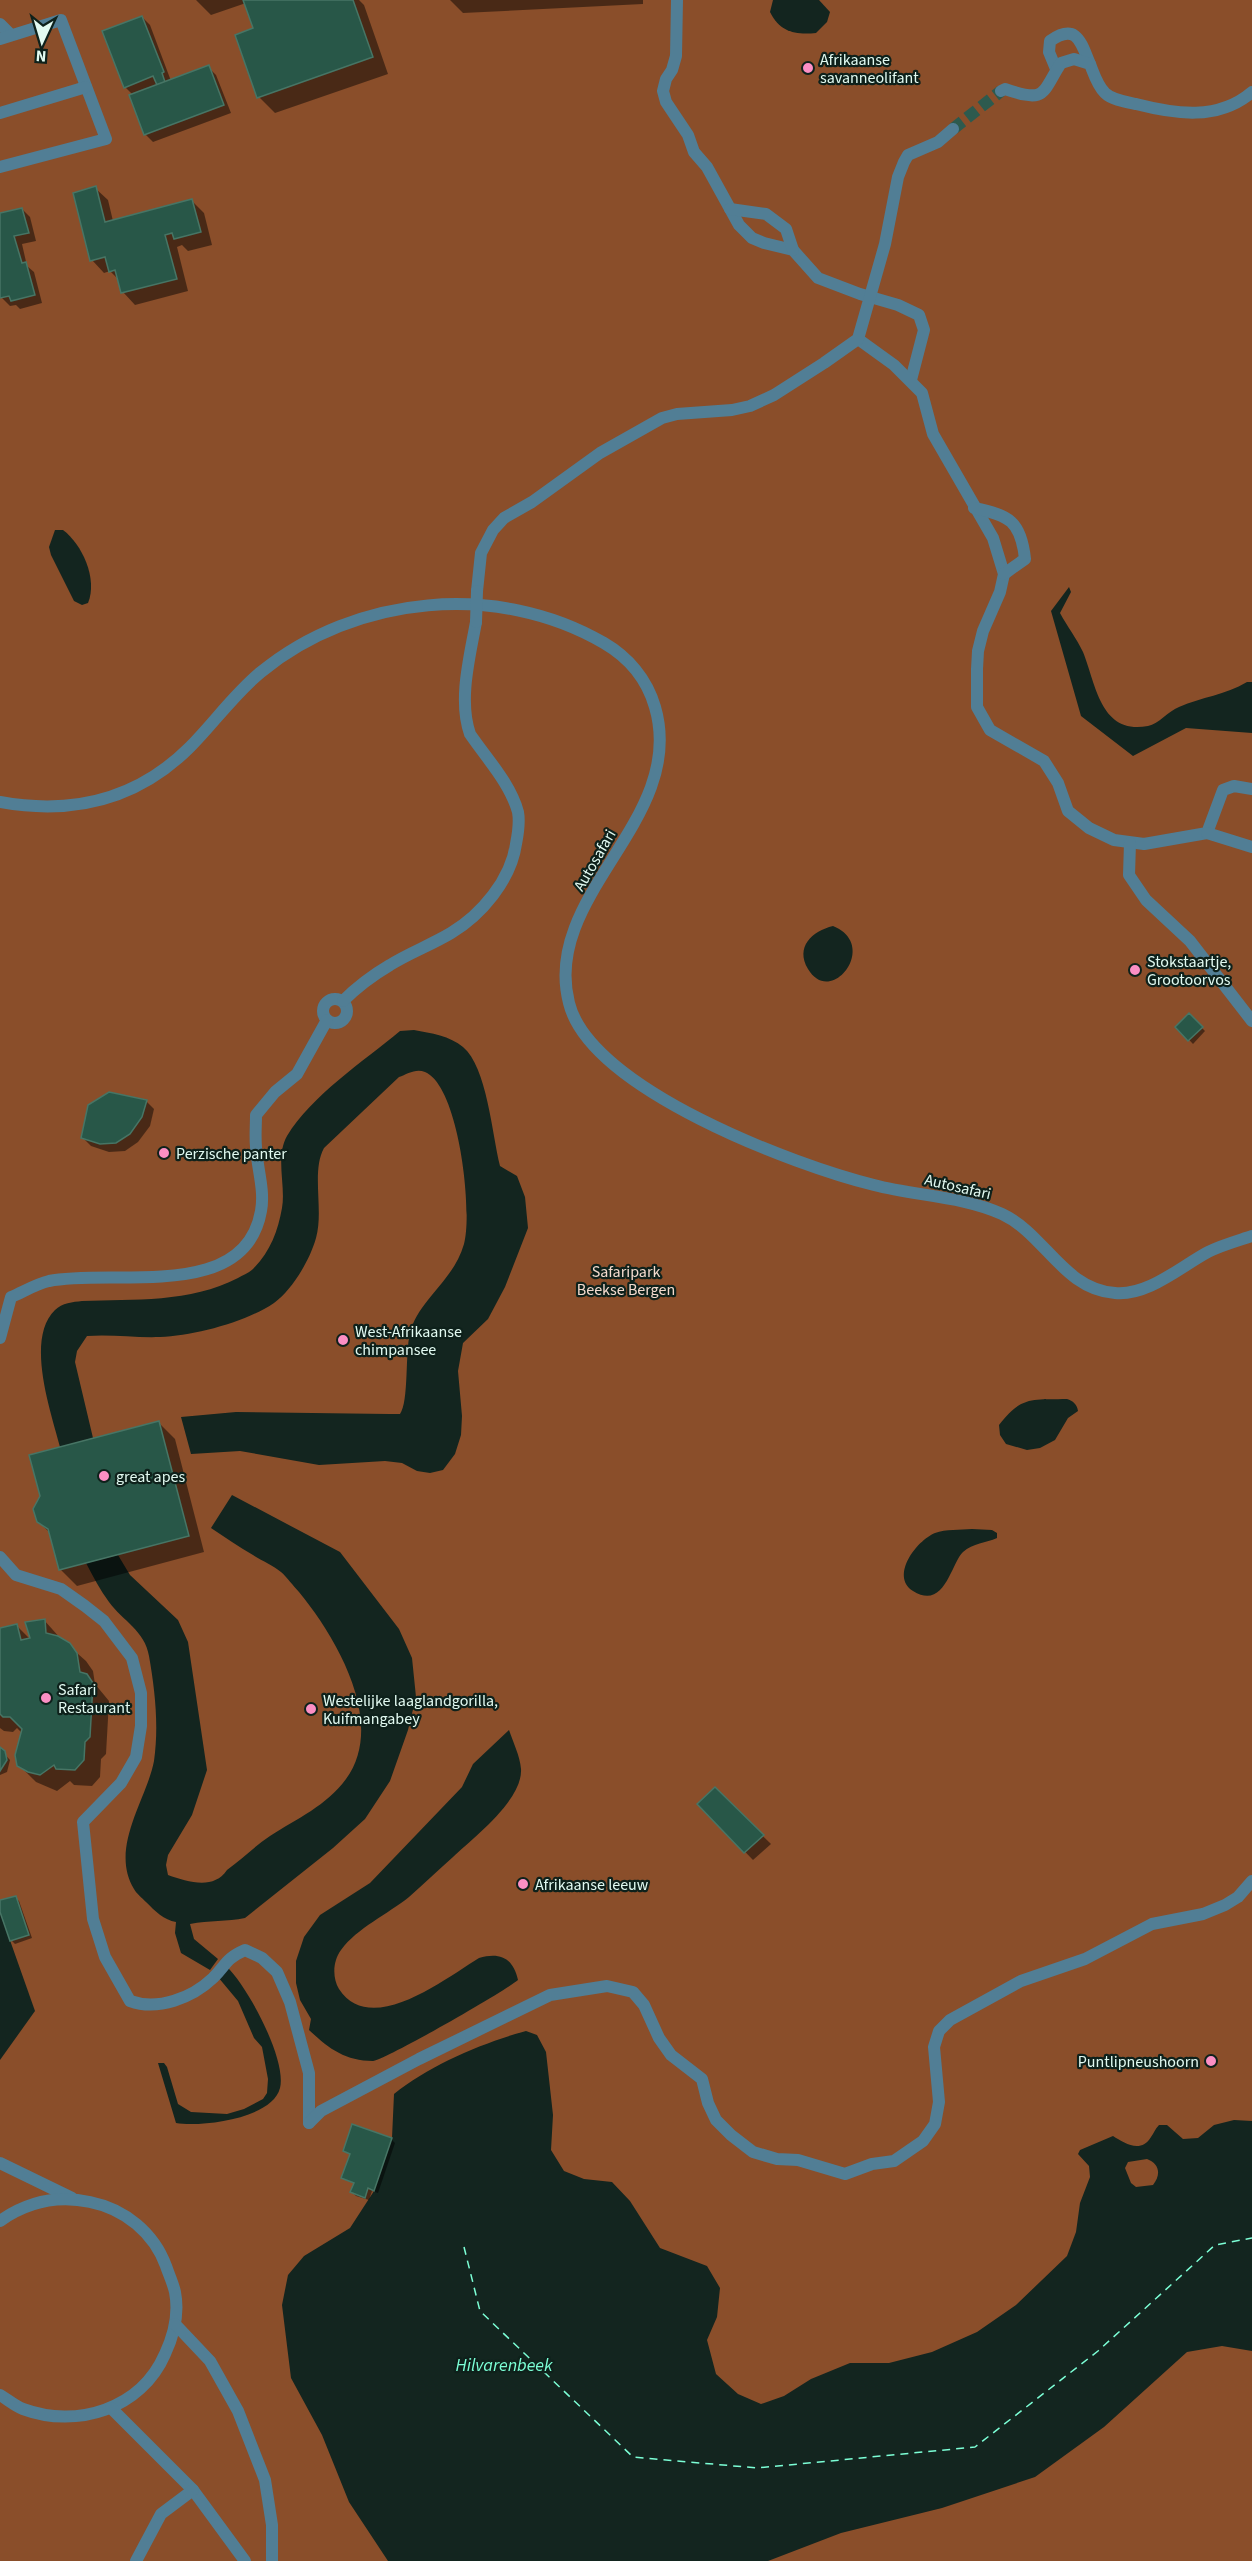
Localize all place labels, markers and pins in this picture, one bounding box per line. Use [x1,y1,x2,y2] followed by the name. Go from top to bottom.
[820,49,919,89] place label: Afrikaanse savanneolifant
[801,61,815,75] marker: Afrikaanse savanneolifant
[1147,951,1231,991] place label: Stokstaartje, Grootoorvos
[1128,963,1142,977] marker: Stokstaartje, Grootoorvos
[176,1143,287,1165] place label: Perzische panter
[157,1146,171,1160] marker: Perzische panter
[355,1321,462,1361] place label: West-Afrikaanse chimpansee
[336,1333,350,1347] marker: West-Afrikaanse chimpansee
[116,1466,186,1488] place label: great apes
[97,1469,111,1483] marker: great apes
[58,1679,131,1719] place label: Safari Restaurant
[323,1690,498,1730] place label: Westelijke laaglandgorilla, Kuifmangabey
[39,1691,53,1705] marker: Safari Restaurant
[304,1702,318,1716] marker: Westelijke laaglandgorilla, Kuifmangabey
[535,1874,649,1896] place label: Afrikaanse leeuw
[516,1877,530,1891] marker: Afrikaanse leeuw
[1078,2051,1199,2073] place label: Puntlipneushoorn
[1204,2054,1218,2068] marker: Puntlipneushoorn

